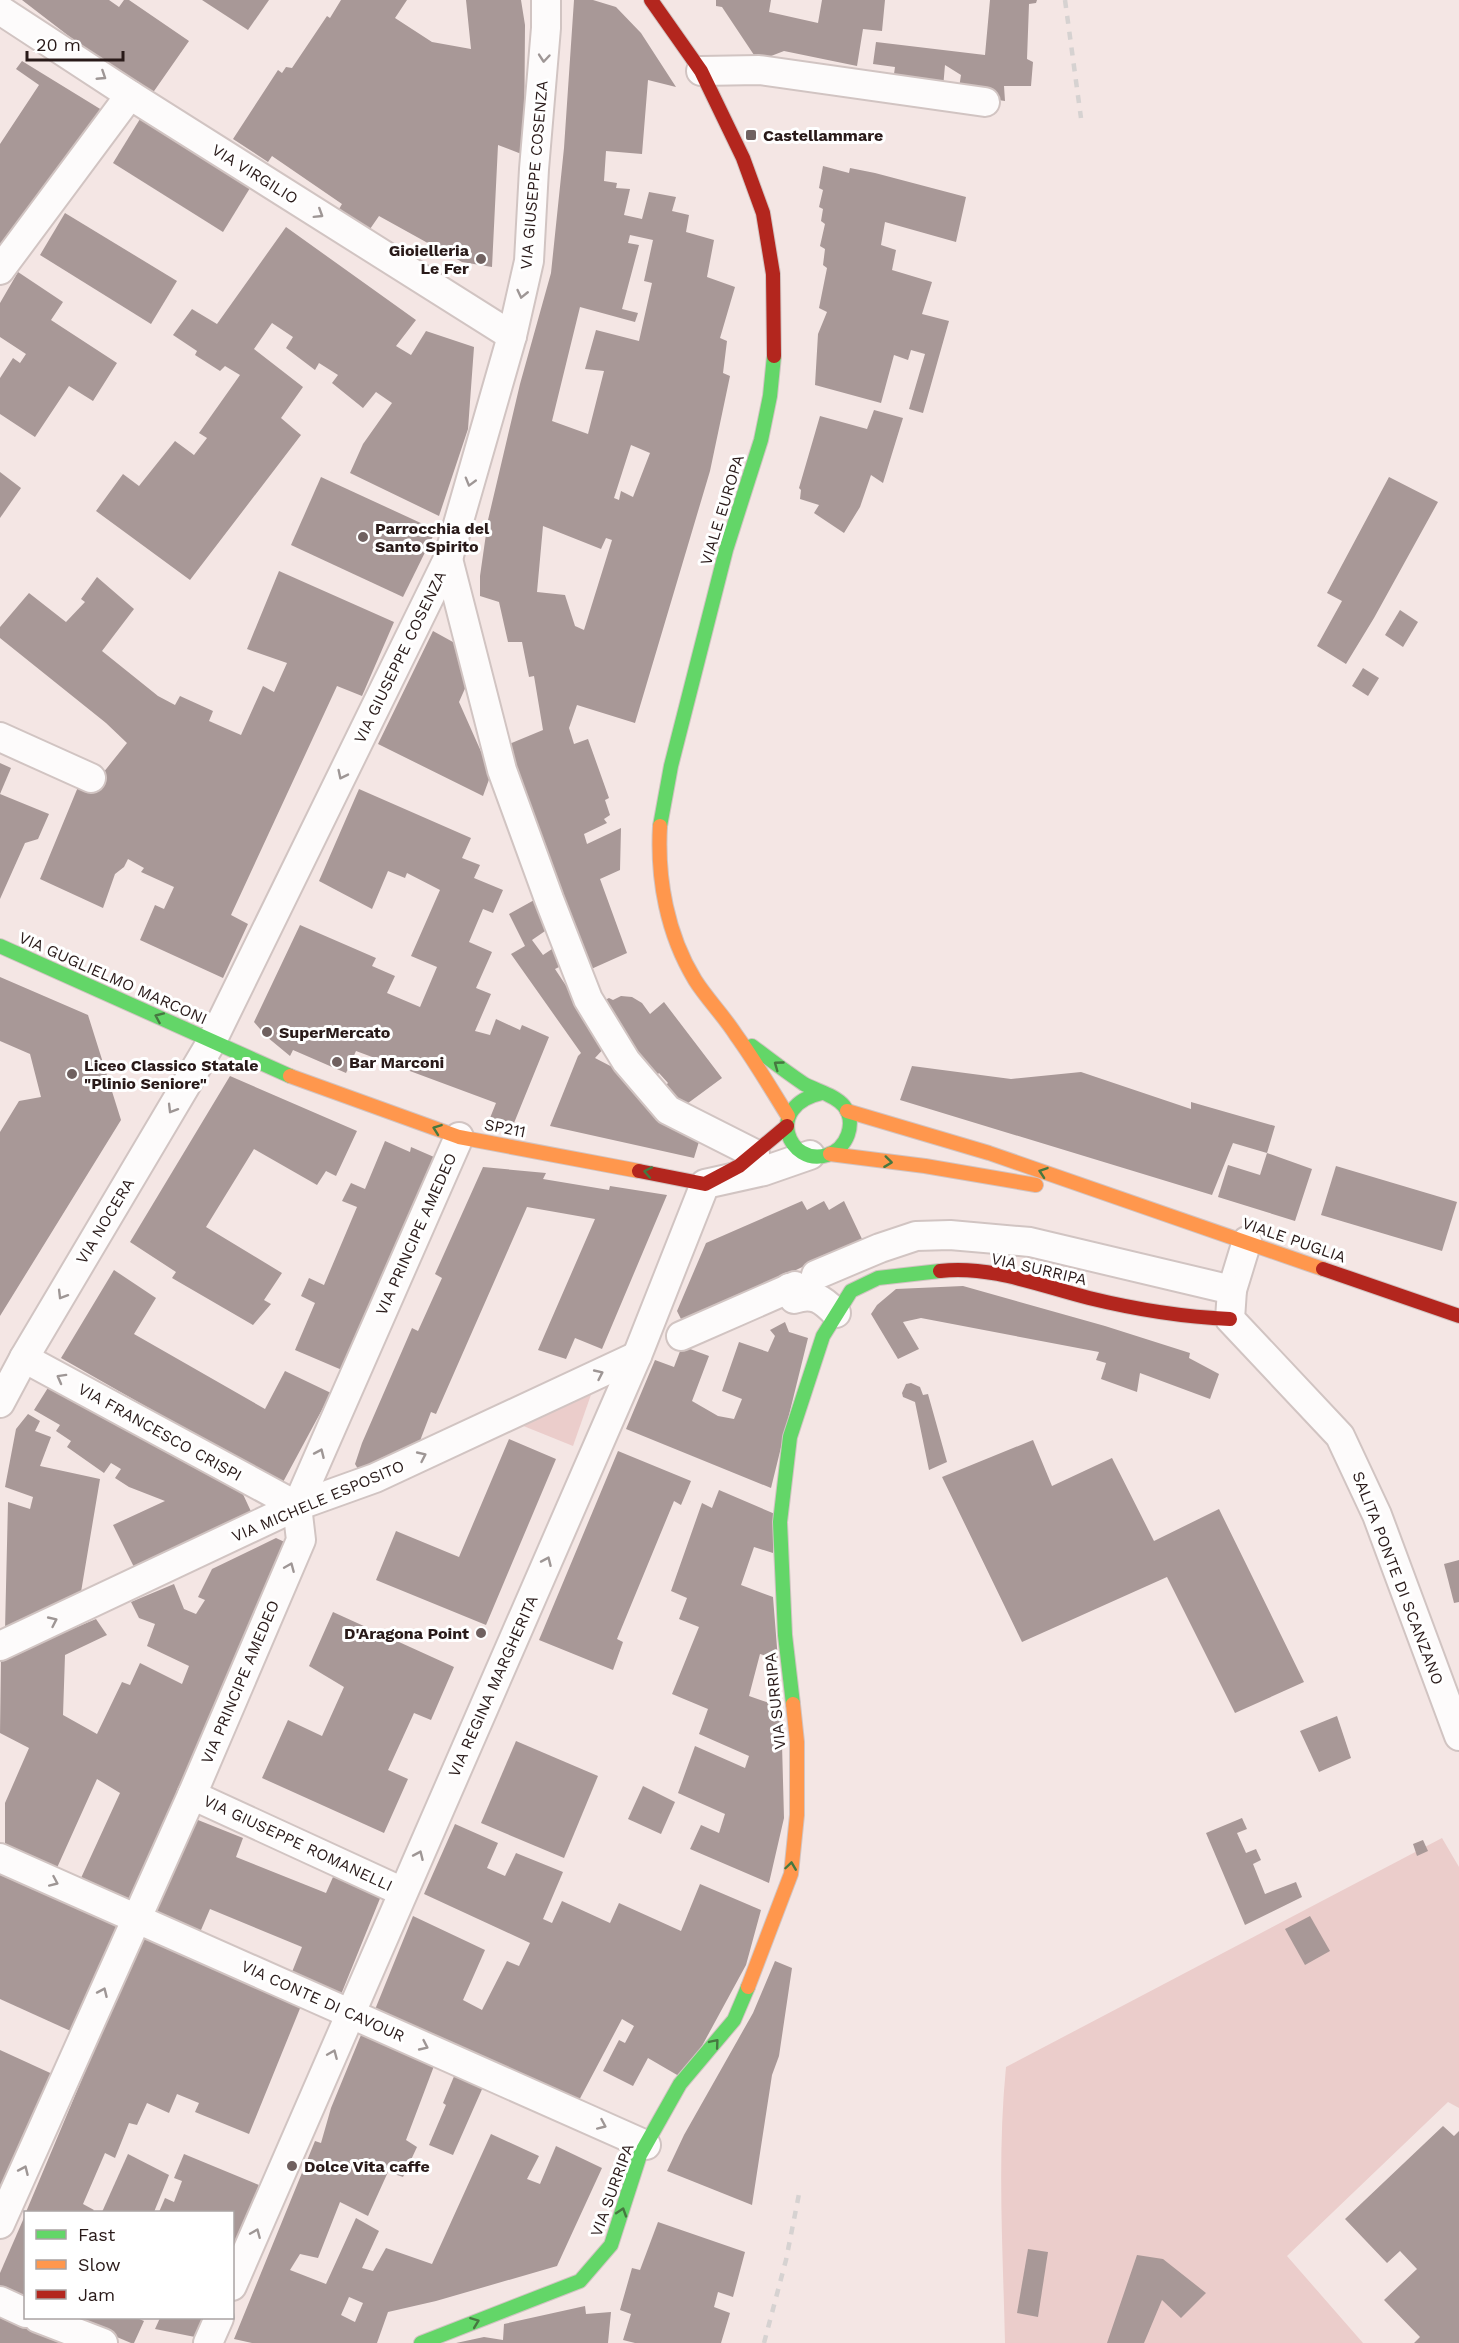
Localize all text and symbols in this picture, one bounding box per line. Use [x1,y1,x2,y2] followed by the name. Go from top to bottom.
[27,24,123,62] scale bar
[36,34,81,55] text: 20 m
[537,54,550,63] one-way arrow
[95,69,106,80] one-way arrow
[516,79,552,270] street label: VIA GIUSEPPE COSENZA
[763,126,883,145] place label: Castellammare
[744,128,758,142] marker: Castellammare
[208,140,302,208] street label: VIA VIRGILIO
[313,207,324,218] one-way arrow
[389,241,470,278] place label: Gioielleria Le Fer
[474,252,488,266] marker: Gioielleria Le Fer
[516,289,529,299] one-way arrow
[696,452,748,568] street label: VIALE EUROPA
[465,476,477,487] one-way arrow
[375,519,490,556] place label: Parrocchia del Santo Spirito
[356,530,370,544] marker: Parrocchia del Santo Spirito
[350,567,450,746] street label: VIA GIUSEPPE COSENZA
[338,769,350,780] one-way arrow
[16,928,210,1028] street label: VIA GUGLIELMO MARCONI
[154,1012,165,1024] one-way arrow
[279,1023,391,1042] place label: SuperMercato
[260,1025,274,1039] marker: SuperMercato
[349,1053,444,1072] place label: Bar Marconi
[330,1055,344,1069] marker: Bar Marconi
[84,1056,259,1093] place label: Liceo Classico Statale "Plinio Seniore"
[774,1062,785,1073] one-way arrow
[65,1067,79,1081] marker: Liceo Classico Statale "Plinio Seniore"
[167,1103,179,1113] one-way arrow
[483,1115,527,1141] street label: SP211
[432,1123,443,1136] one-way arrow
[372,1150,460,1318] street label: VIA PRINCIPE AMEDEO
[883,1155,892,1167] one-way arrow
[643,1166,653,1179] one-way arrow
[1038,1166,1049,1179] one-way arrow
[72,1174,138,1267] street label: VIA NOCERA
[1240,1213,1349,1267] street label: VIALE PUGLIA
[989,1249,1089,1289] street label: VIA SURRIPA
[57,1289,69,1299] one-way arrow
[592,1369,603,1381] one-way arrow
[57,1374,67,1385] one-way arrow
[75,1379,245,1485] street label: VIA FRANCESCO CRISPI
[313,1448,325,1459] one-way arrow
[416,1451,427,1463] one-way arrow
[229,1456,407,1546] street label: VIA MICHELE ESPOSITO
[1348,1469,1448,1687] street label: SALITA PONTE DI SCANZANO
[540,1557,552,1568] one-way arrow
[283,1562,295,1573] one-way arrow
[444,1592,542,1780] street label: VIA REGINA MARGHERITA
[197,1597,283,1767] street label: VIA PRINCIPE AMEDEO
[46,1617,57,1629] one-way arrow
[344,1624,469,1643] place label: D'Aragona Point
[474,1626,488,1640] marker: D'Aragona Point
[760,1651,790,1751] street label: VIA SURRIPA
[200,1791,396,1895] street label: VIA GIUSEPPE ROMANELLI
[411,1851,423,1862] one-way arrow
[785,1861,797,1870] one-way arrow
[47,1874,58,1886] one-way arrow
[238,1956,408,2046] street label: VIA CONTE DI CAVOUR
[96,1987,108,1998] one-way arrow
[417,2038,428,2050] one-way arrow
[707,2039,718,2050] one-way arrow
[326,2049,338,2060] one-way arrow
[596,2117,607,2129] one-way arrow
[586,2140,638,2239] street label: VIA SURRIPA
[304,2157,430,2176] place label: Dolce Vita caffe
[285,2159,299,2173] marker: Dolce Vita caffe
[16,2166,28,2177] one-way arrow
[615,2207,627,2218] one-way arrow
[24,2211,234,2319] legend
[78,2224,116,2245] text: Fast
[249,2228,261,2239] one-way arrow
[78,2254,121,2275] text: Slow
[78,2284,115,2305] text: Jam
[469,2317,480,2329] one-way arrow

